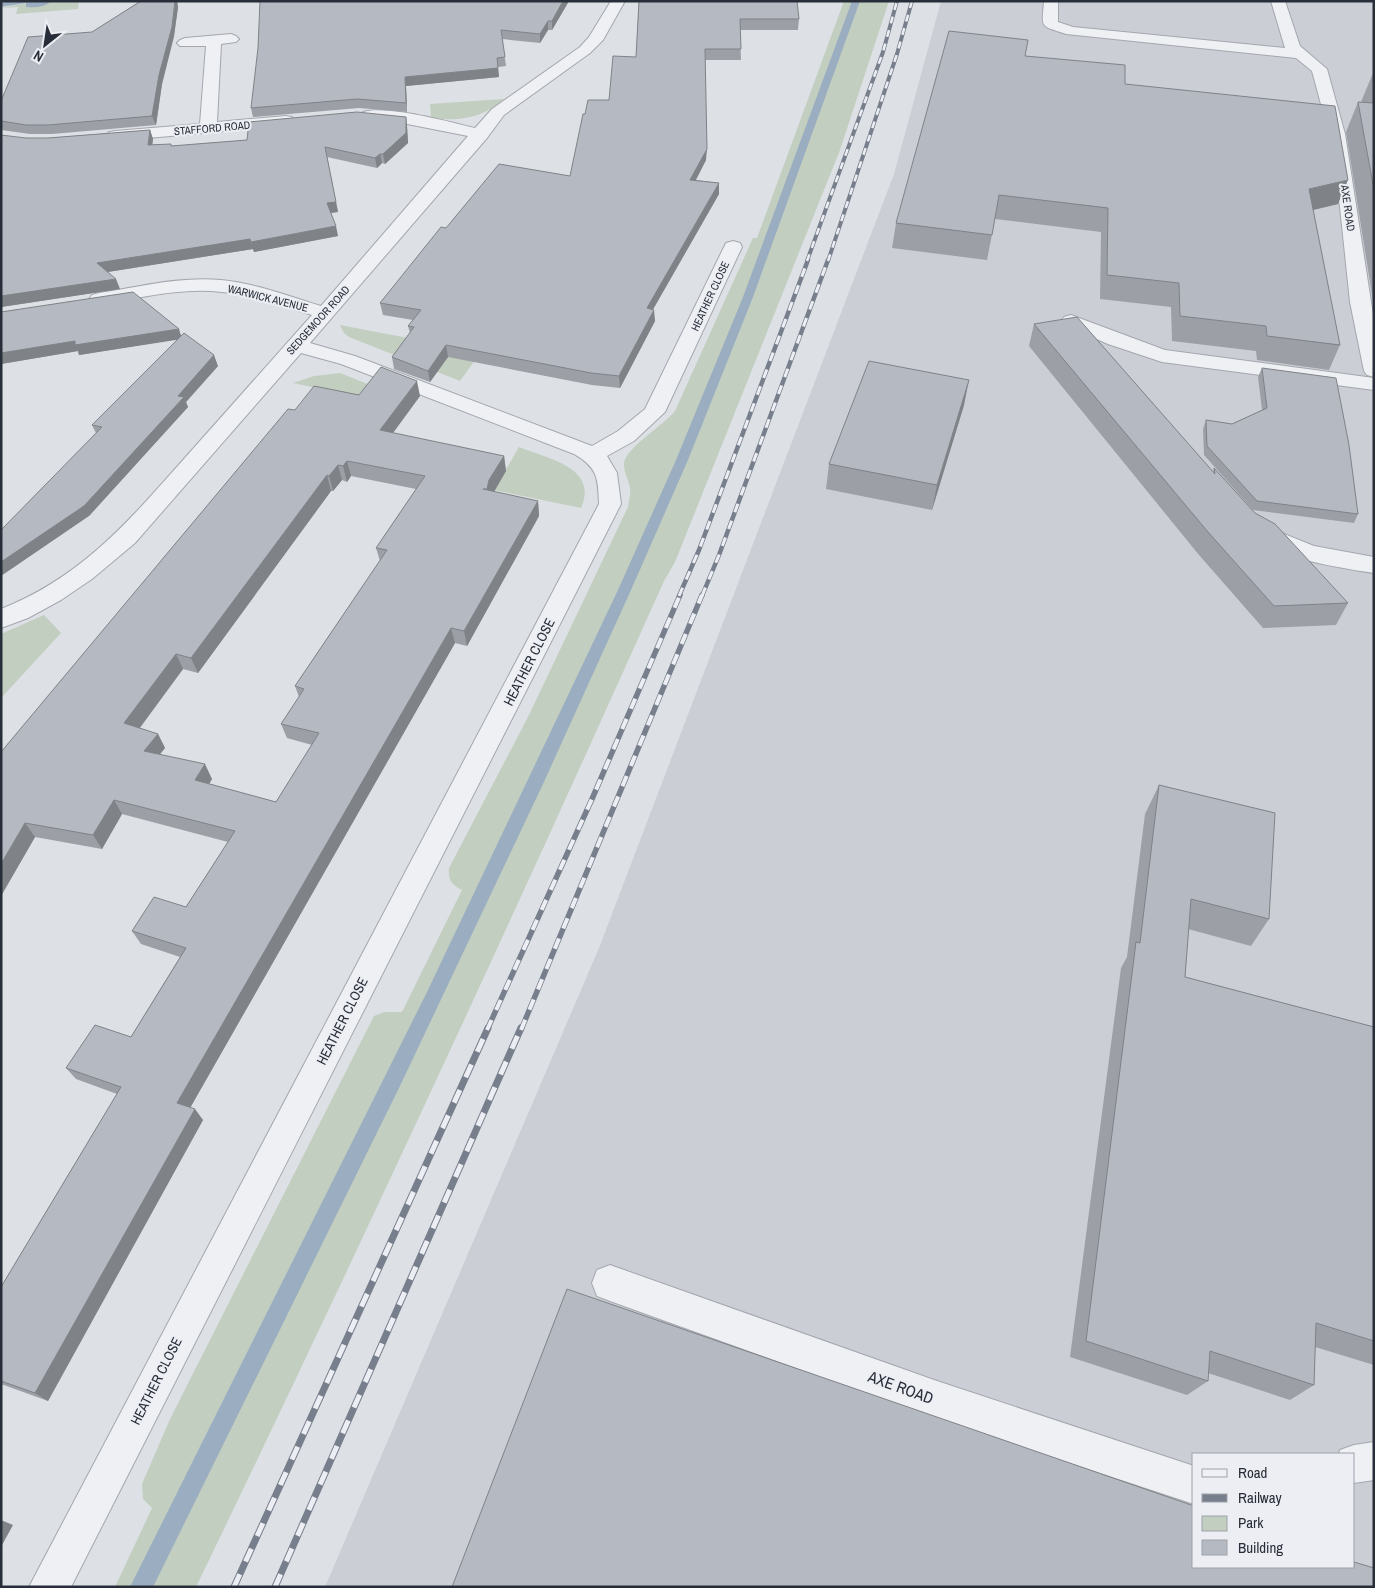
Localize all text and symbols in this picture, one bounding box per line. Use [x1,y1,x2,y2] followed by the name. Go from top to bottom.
[20,20,70,70] north arrow
[30,46,47,66] text: N
[173,118,251,138] street label: STAFFORD ROAD
[1338,183,1358,232] street label: AXE ROAD
[688,259,732,333] street label: HEATHER CLOSE
[226,281,310,315] street label: WARWICK AVENUE
[283,283,353,357] street label: SEDGEMOOR ROAD
[499,615,559,709] street label: HEATHER CLOSE
[312,974,372,1068] street label: HEATHER CLOSE
[126,1334,186,1428] street label: HEATHER CLOSE
[864,1365,937,1409] street label: AXE ROAD
[1192,1453,1355,1568] legend
[1238,1462,1267,1483] text: Road
[1238,1487,1283,1508] text: Railway
[1238,1512,1264,1533] text: Park
[1238,1537,1283,1558] text: Building

